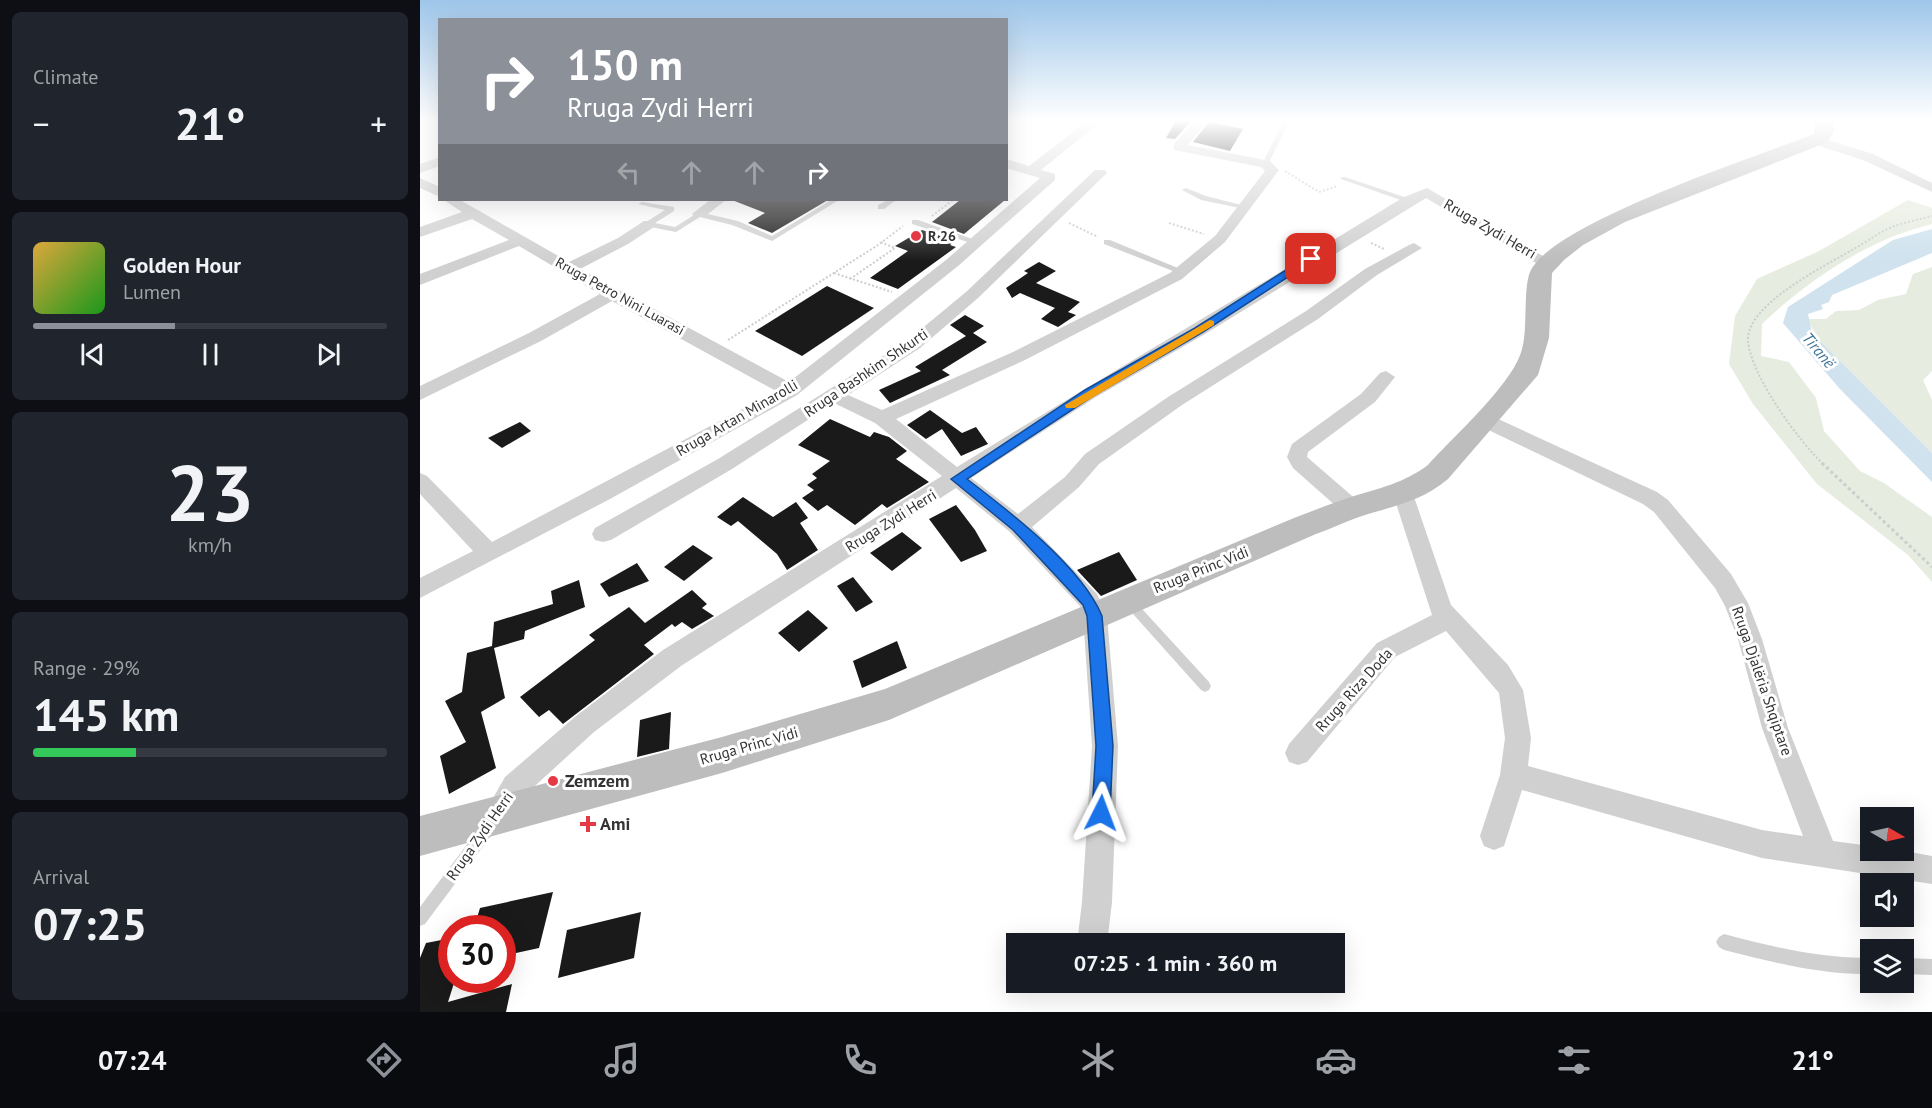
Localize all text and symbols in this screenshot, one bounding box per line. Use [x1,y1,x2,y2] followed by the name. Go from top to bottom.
[567,37,683,92] text: 150 m
[468,42,546,120] icon: right
[33,64,99,90] text: Climate
[567,90,754,124] text: Rruga Zydi Herri
[175,94,245,152] text: 21°
[33,102,50,145] text: −
[370,102,387,145] text: +
[612,156,645,189] icon: left
[675,156,708,189] icon: ahead
[738,156,771,189] icon: ahead
[801,156,834,189] icon: right
[1441,194,1540,263] street label: Rruga Zydi Herri
[928,227,956,245] place label: R 26
[909,229,923,243] marker: R 26
[1285,233,1336,284] pin
[1294,242,1327,275] icon: arrive
[123,251,241,279] text: Golden Hour
[552,253,688,339] street label: Rruga Petro Nini Luarasi
[123,279,181,305] text: Lumen
[800,324,931,421] street label: Rruga Bashkim Shkurti
[1798,328,1840,373] water label: Tiranë
[76,338,109,371] icon: previous
[194,338,227,371] icon: pause
[312,338,345,371] icon: next
[672,375,801,460] street label: Rruga Artan Minarolli
[166,442,254,543] text: 23
[842,485,940,556] street label: Rruga Zydi Herri
[188,532,232,558] text: km/h
[1150,542,1251,597] street label: Rruga Princ Vidi
[1728,604,1797,758] street label: Rruga Djalëria Shqiptare
[1311,644,1396,735] street label: Rruga Riza Doda
[33,655,140,681] text: Range · 29%
[33,685,179,743] text: 145 km
[698,722,800,769] street label: Rruga Princ Vidi
[565,769,629,792] place label: Zemzem
[546,774,560,788] marker: Zemzem
[1069,781,1133,845] position arrow
[442,788,517,884] street label: Rruga Zydi Herri
[1860,807,1914,861] north arrow
[1860,807,1914,993] map controls
[600,812,630,835] place label: Ami
[581,817,595,831] marker: Ami
[33,864,89,890] text: Arrival
[1860,873,1914,927] button: sound
[33,894,147,952] text: 07:25
[438,915,516,993] speed limit sign: 30
[1860,939,1914,993] button: layers
[1074,949,1277,977] text: 07:25 · 1 min · 360 m
[363,1039,405,1081] icon: directions
[601,1039,643,1081] icon: music
[839,1039,881,1081] icon: phone
[1077,1039,1119,1081] icon: climate
[1315,1039,1357,1081] icon: car
[1553,1039,1595,1081] icon: filters
[98,1043,167,1077] text: 07:24
[1791,1043,1834,1077] text: 21°

